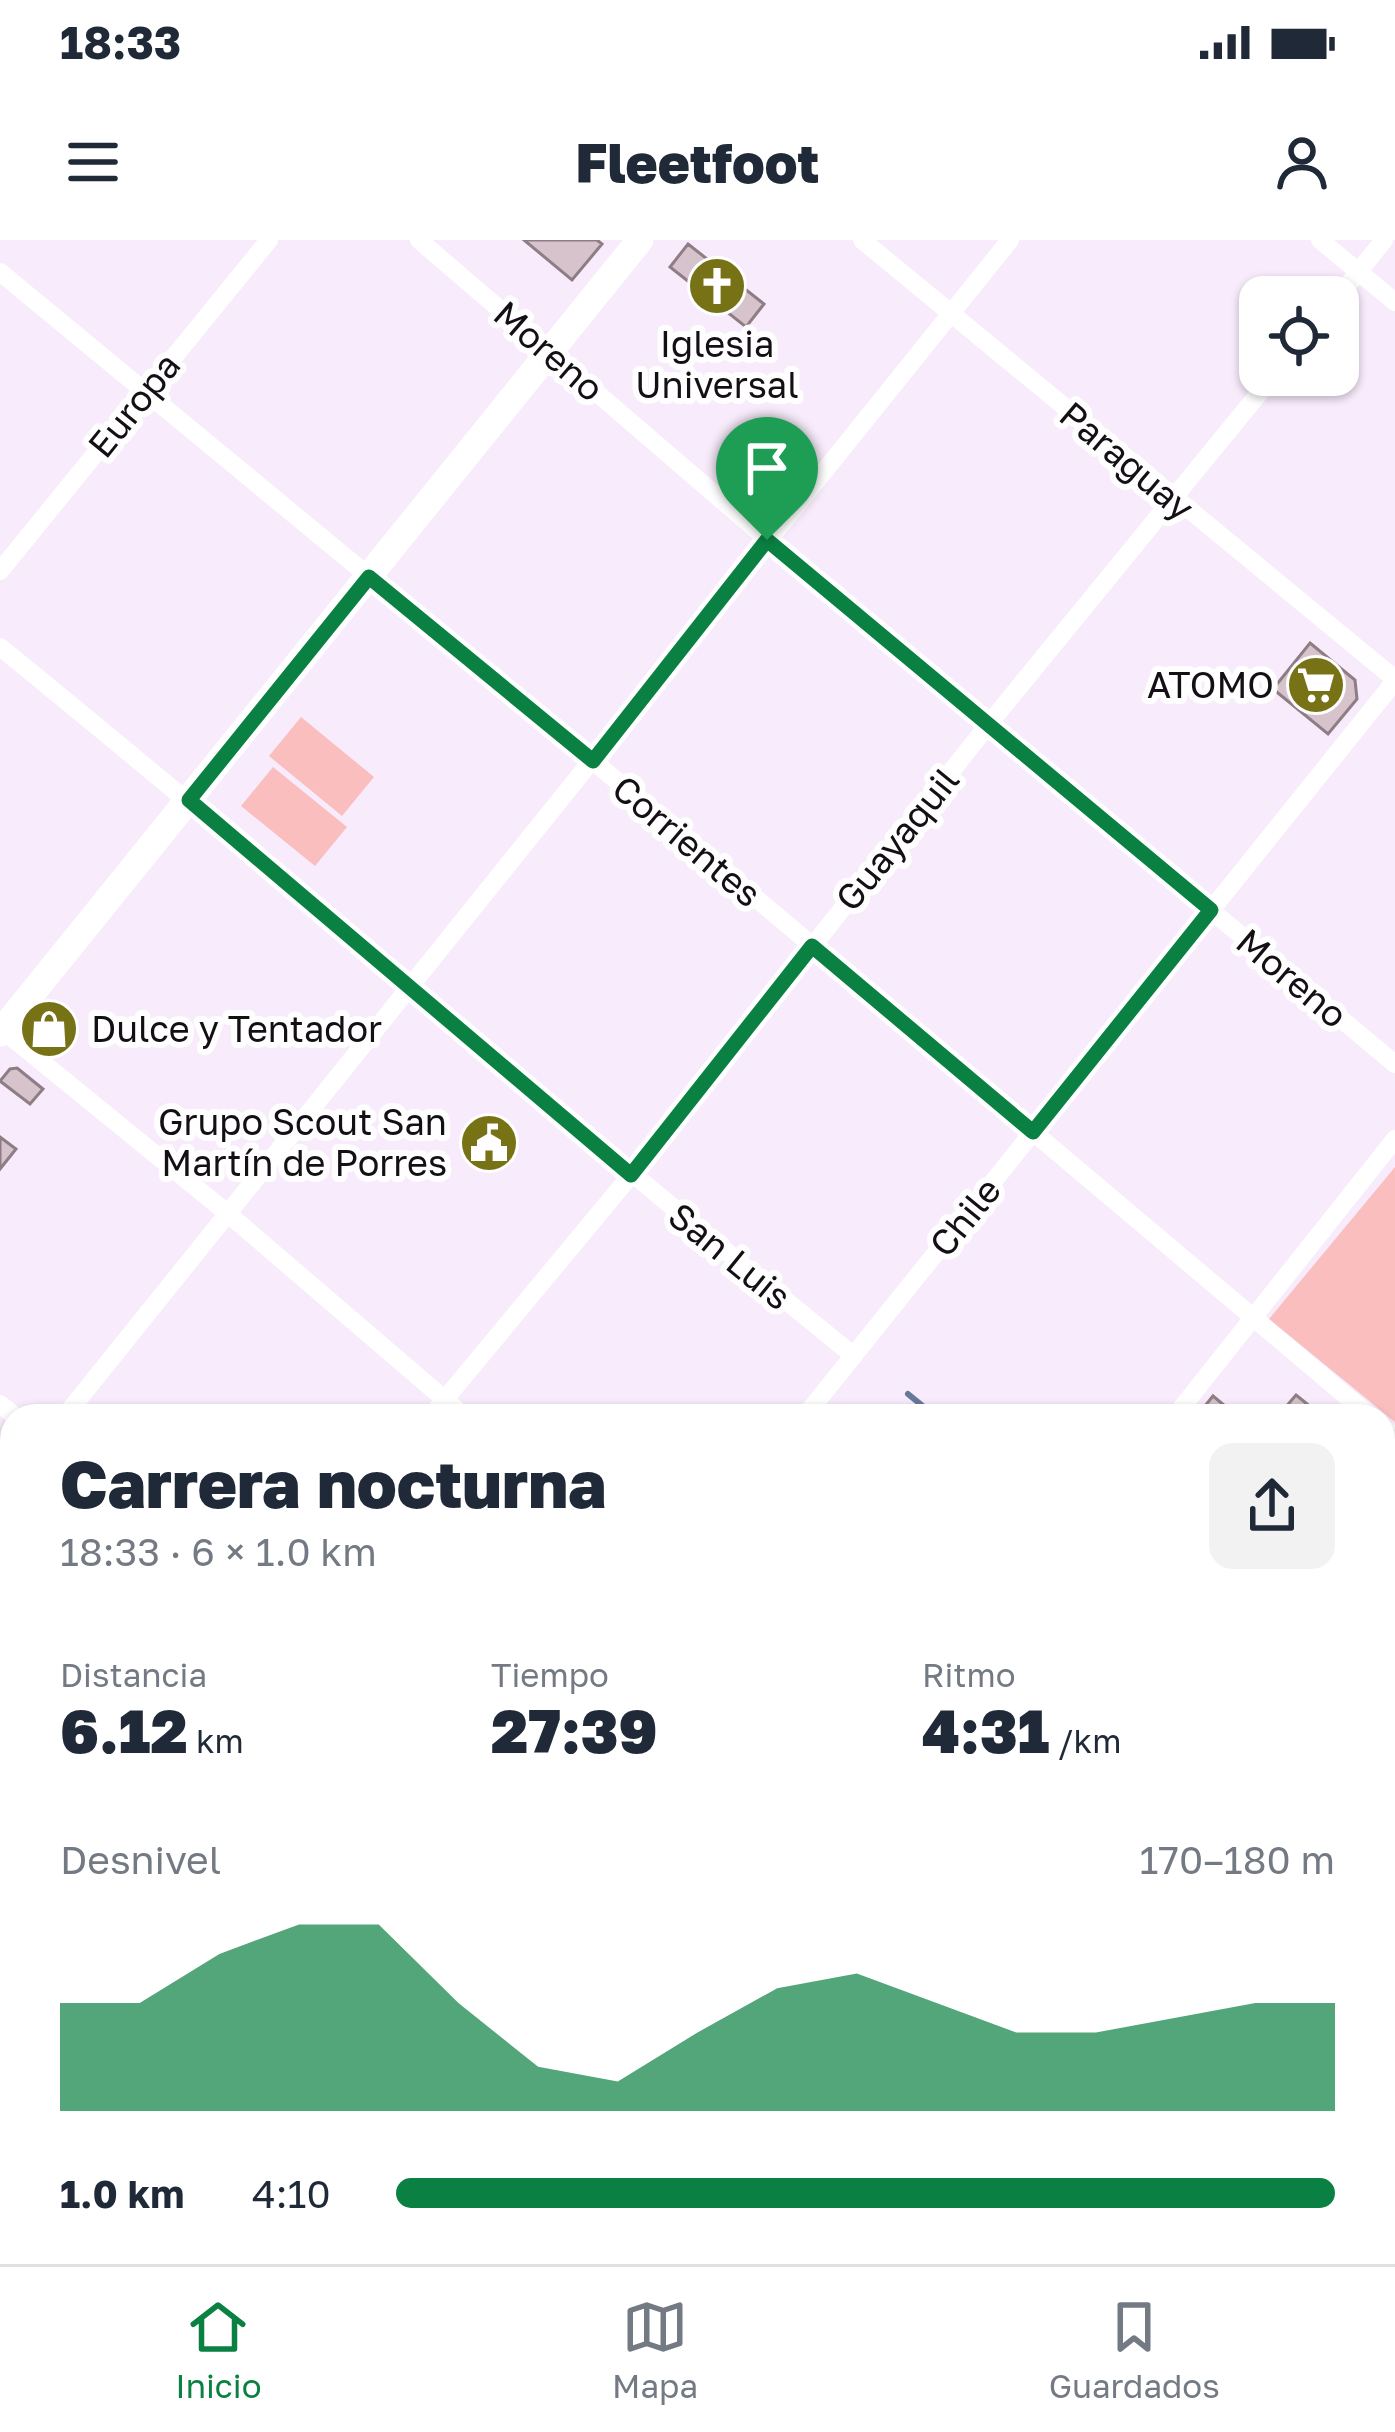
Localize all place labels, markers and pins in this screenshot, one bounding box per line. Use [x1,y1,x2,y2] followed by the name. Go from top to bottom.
[686,255,748,317] church icon: Iglesia Universal
[635,322,799,406] place label: Iglesia Universal
[716,417,818,540] pin
[1285,654,1347,716] supermarket icon: ATOMO
[1147,663,1274,706] place label: ATOMO
[18,998,80,1060] shop icon: Dulce y Tentador
[91,1007,382,1050] place label: Dulce y Tentador
[158,1100,447,1184] place label: Grupo Scout San Martín de Porres
[458,1112,520,1174] public building icon: Grupo Scout San Martín de Porres

